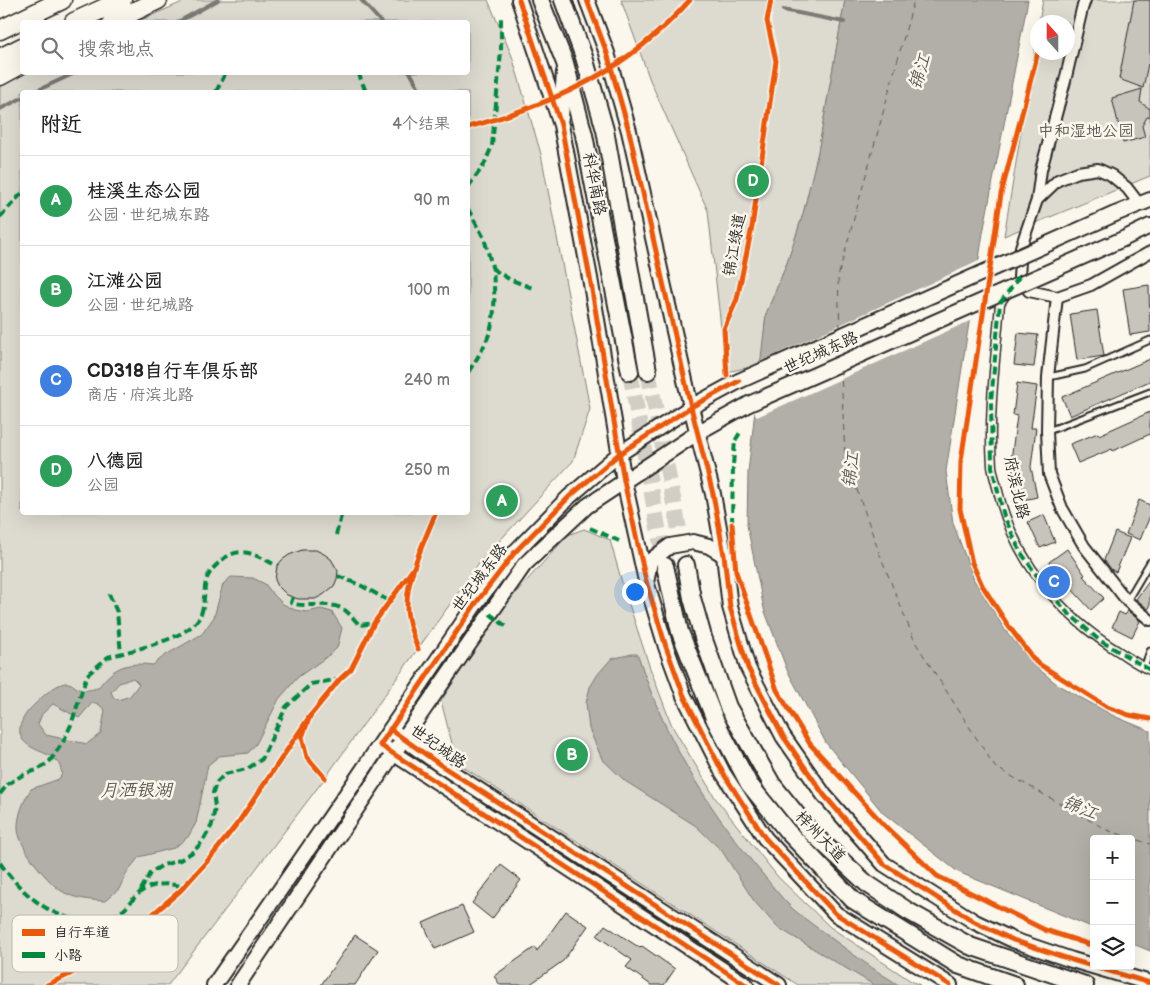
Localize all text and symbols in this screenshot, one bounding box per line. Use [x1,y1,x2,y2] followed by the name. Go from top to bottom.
[1030,15,1075,60] north arrow
[20,20,470,75] search box
[38,34,66,62] icon: search
[78,38,154,61] text: 搜索地点
[905,51,936,92] water label: 锦江
[40,112,82,137] text: 附近
[392,115,450,134] text: 4个结果
[1038,122,1134,141] park label: 中和湿地公园
[579,151,609,217] street label: 科华南路
[737,162,769,200] pin: D
[87,180,201,203] text: 桂溪生态公园
[51,191,61,210] text: A
[414,191,450,210] text: 90 m
[87,206,209,225] text: 公园 · 世纪城东路
[720,212,750,278] street label: 锦江绿道
[87,270,163,293] text: 江滩公园
[50,281,62,300] text: B
[407,281,450,300] text: 100 m
[87,296,193,315] text: 公园 · 世纪城路
[781,328,861,378] street label: 世纪城东路
[87,360,258,383] text: CD318自行车俱乐部
[50,371,62,390] text: C
[404,371,450,390] text: 240 m
[87,386,193,405] text: 商店 · 府滨北路
[87,450,144,473] text: 八德园
[838,450,864,489] water label: 锦江
[1000,455,1032,521] street label: 府滨北路
[50,461,62,480] text: D
[404,461,450,480] text: 250 m
[87,476,119,495] text: 公园
[486,482,518,520] pin: A
[448,540,512,616] street label: 世纪城东路
[1038,563,1070,601] pin: C
[622,579,648,605] your location
[406,721,470,773] street label: 世纪城路
[556,736,588,774] pin: B
[100,780,174,801] water label: 月洒银湖
[1059,792,1102,825] water label: 锦江
[791,807,849,867] street label: 梓州大道
[1090,835,1135,970] map controls
[1090,835,1135,880] button: +
[1090,880,1135,925] button: −
[12,915,178,972] legend
[54,924,110,941] text: 自行车道
[1090,925,1135,970] button: layers
[54,947,82,964] text: 小路

